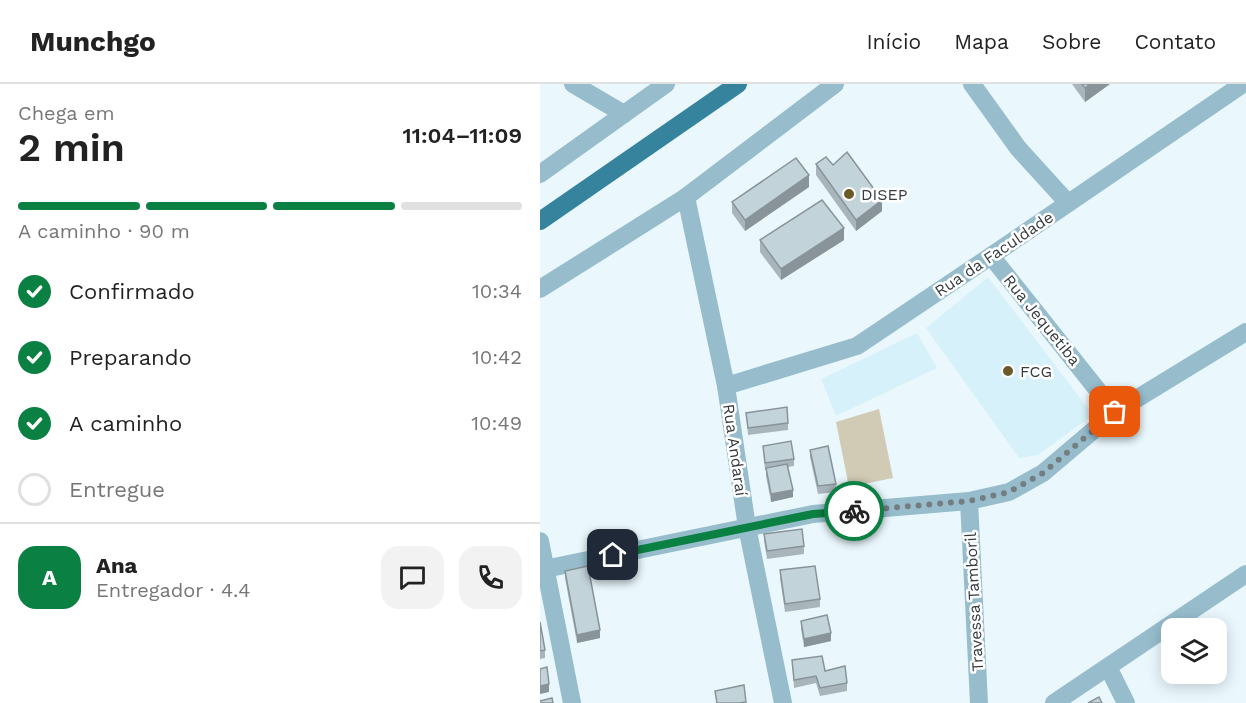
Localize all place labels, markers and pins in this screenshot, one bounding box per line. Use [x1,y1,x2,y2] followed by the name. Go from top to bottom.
[861,185,908,204] place label: DISEP
[842,187,856,201] marker: DISEP
[1020,362,1052,381] place label: FCG
[1001,364,1015,378] marker: FCG
[1089,386,1140,437] pin
[587,529,638,580] pin

